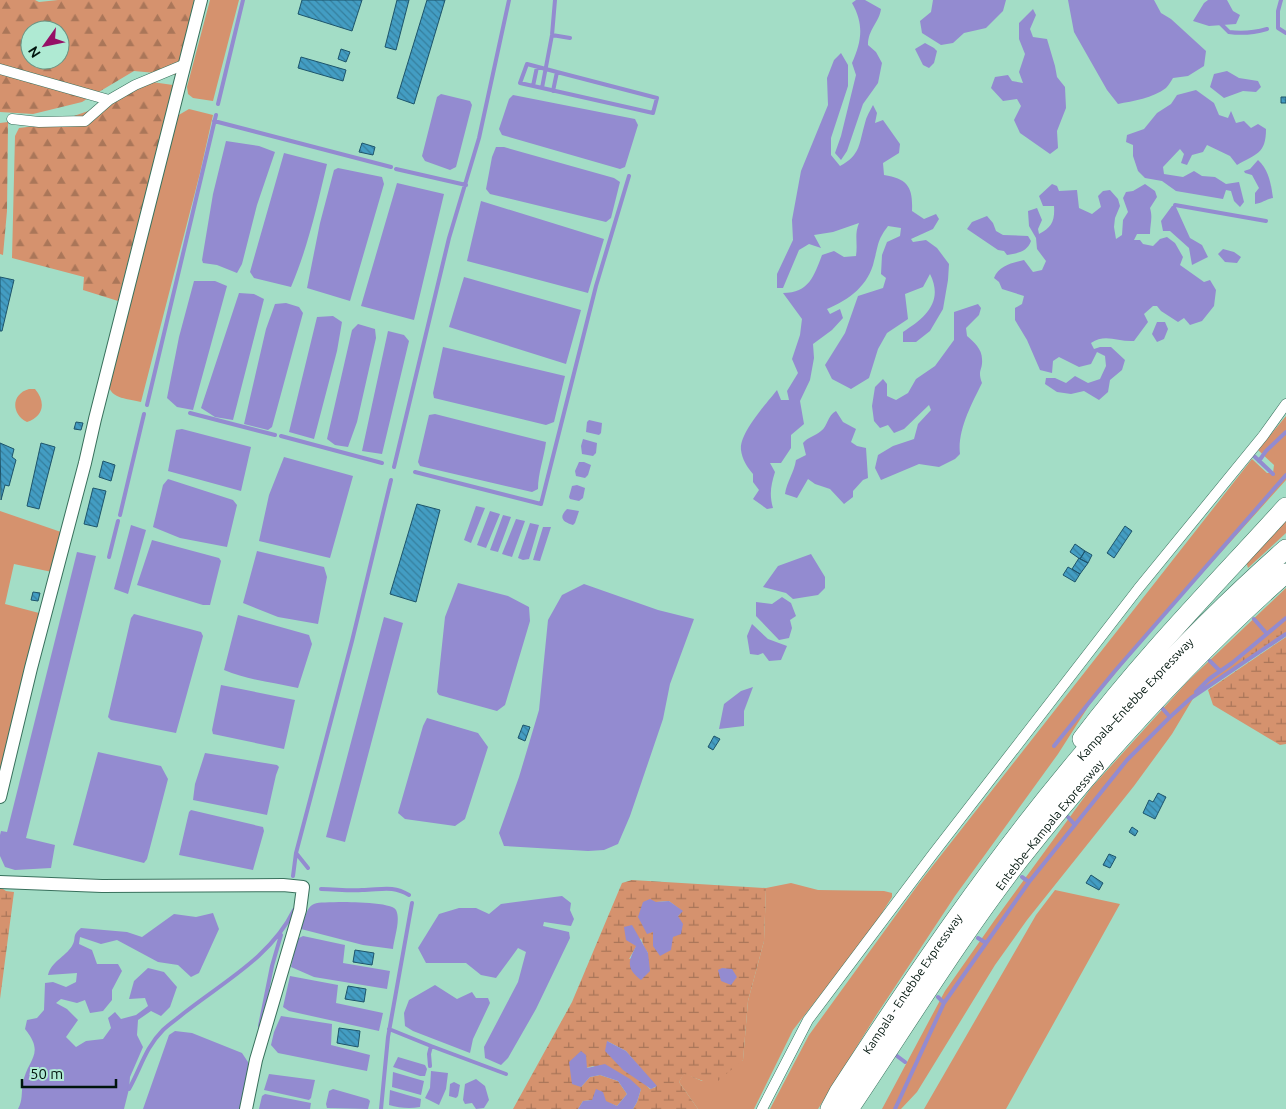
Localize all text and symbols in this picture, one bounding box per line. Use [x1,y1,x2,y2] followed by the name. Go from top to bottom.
[20,20,70,70] north arrow
[25,43,44,61] text: N
[1074,635,1195,763] street label: Kampala–Entebbe Expressway
[993,757,1106,892] street label: Entebbe–Kampala Expressway
[860,911,964,1056] street label: Kampala - Entebbe Expressway
[22,1056,116,1088] scale bar
[30,1065,63,1082] text: 50 m

